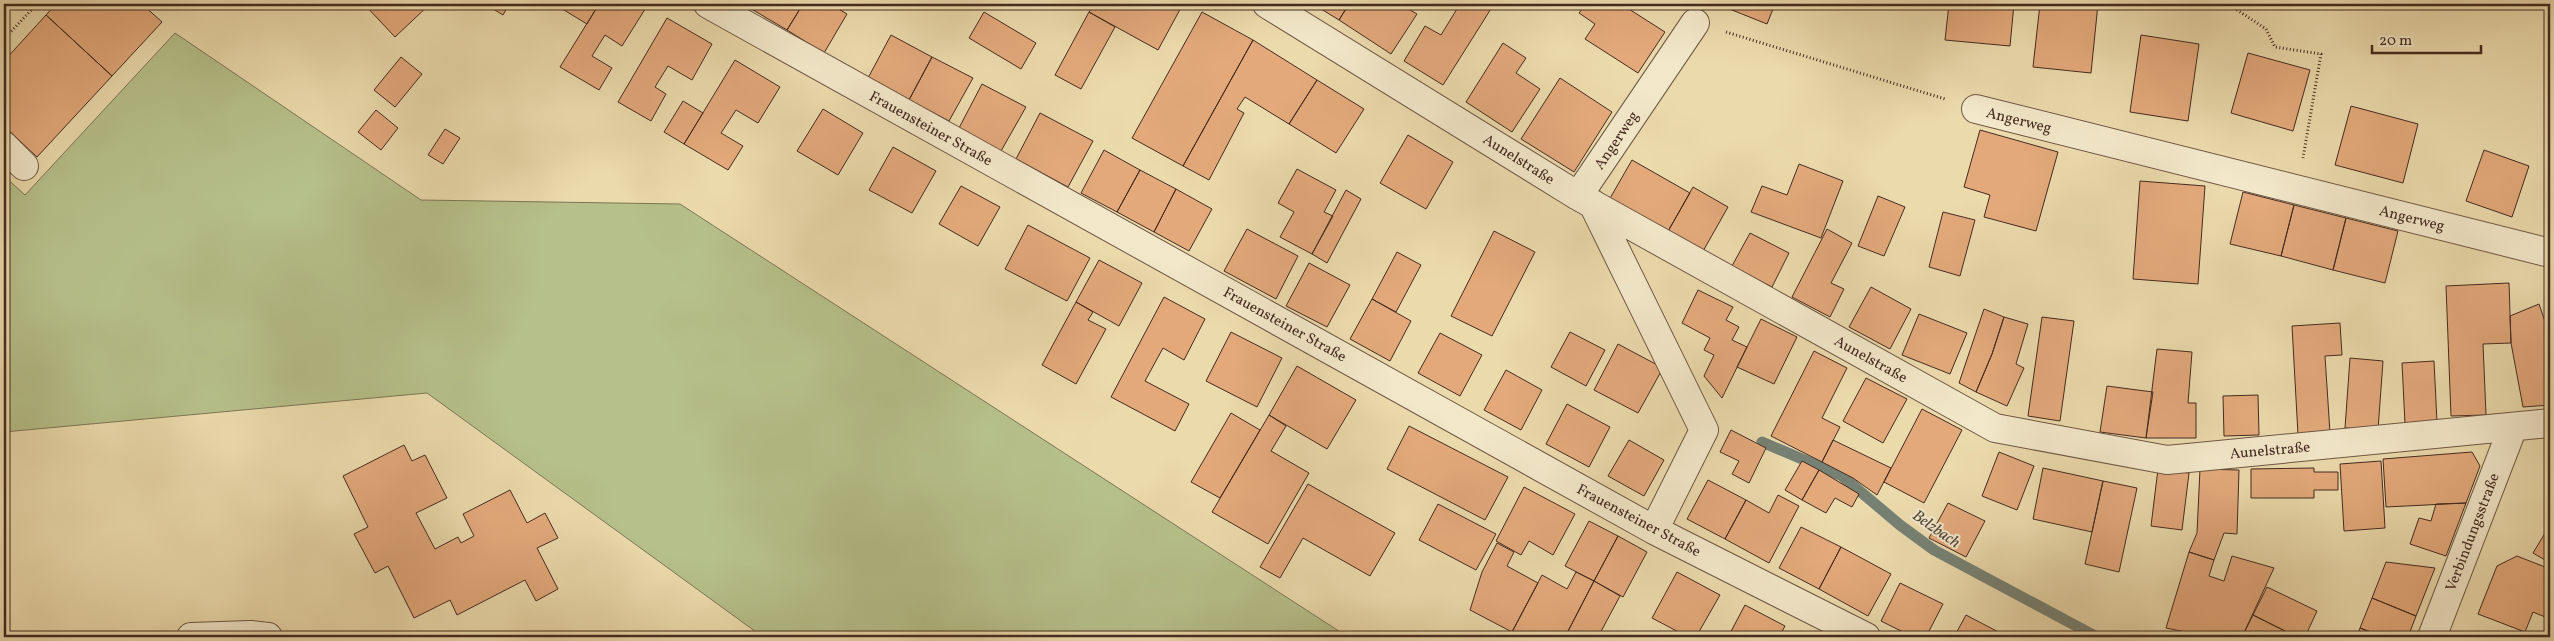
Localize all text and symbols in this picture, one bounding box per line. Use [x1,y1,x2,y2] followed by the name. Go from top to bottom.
[2372,22,2480,54] scale bar
[2379,31,2412,52] text: 20 m
[865,87,996,172] street label: Frauensteiner Straße
[1984,103,2054,140] street label: Angerweg
[1590,107,1645,174] street label: Angerweg
[1478,130,1558,191] street label: Aunelstraße
[2377,201,2447,238] street label: Angerweg
[1219,283,1350,368] street label: Frauensteiner Straße
[1830,332,1911,389] street label: Aunelstraße
[2229,438,2311,465] street label: Aunelstraße
[2441,470,2506,595] street label: Verbindungsstraße
[1572,480,1704,563] street label: Frauensteiner Straße
[1907,505,1964,554] water label: Belzbach

